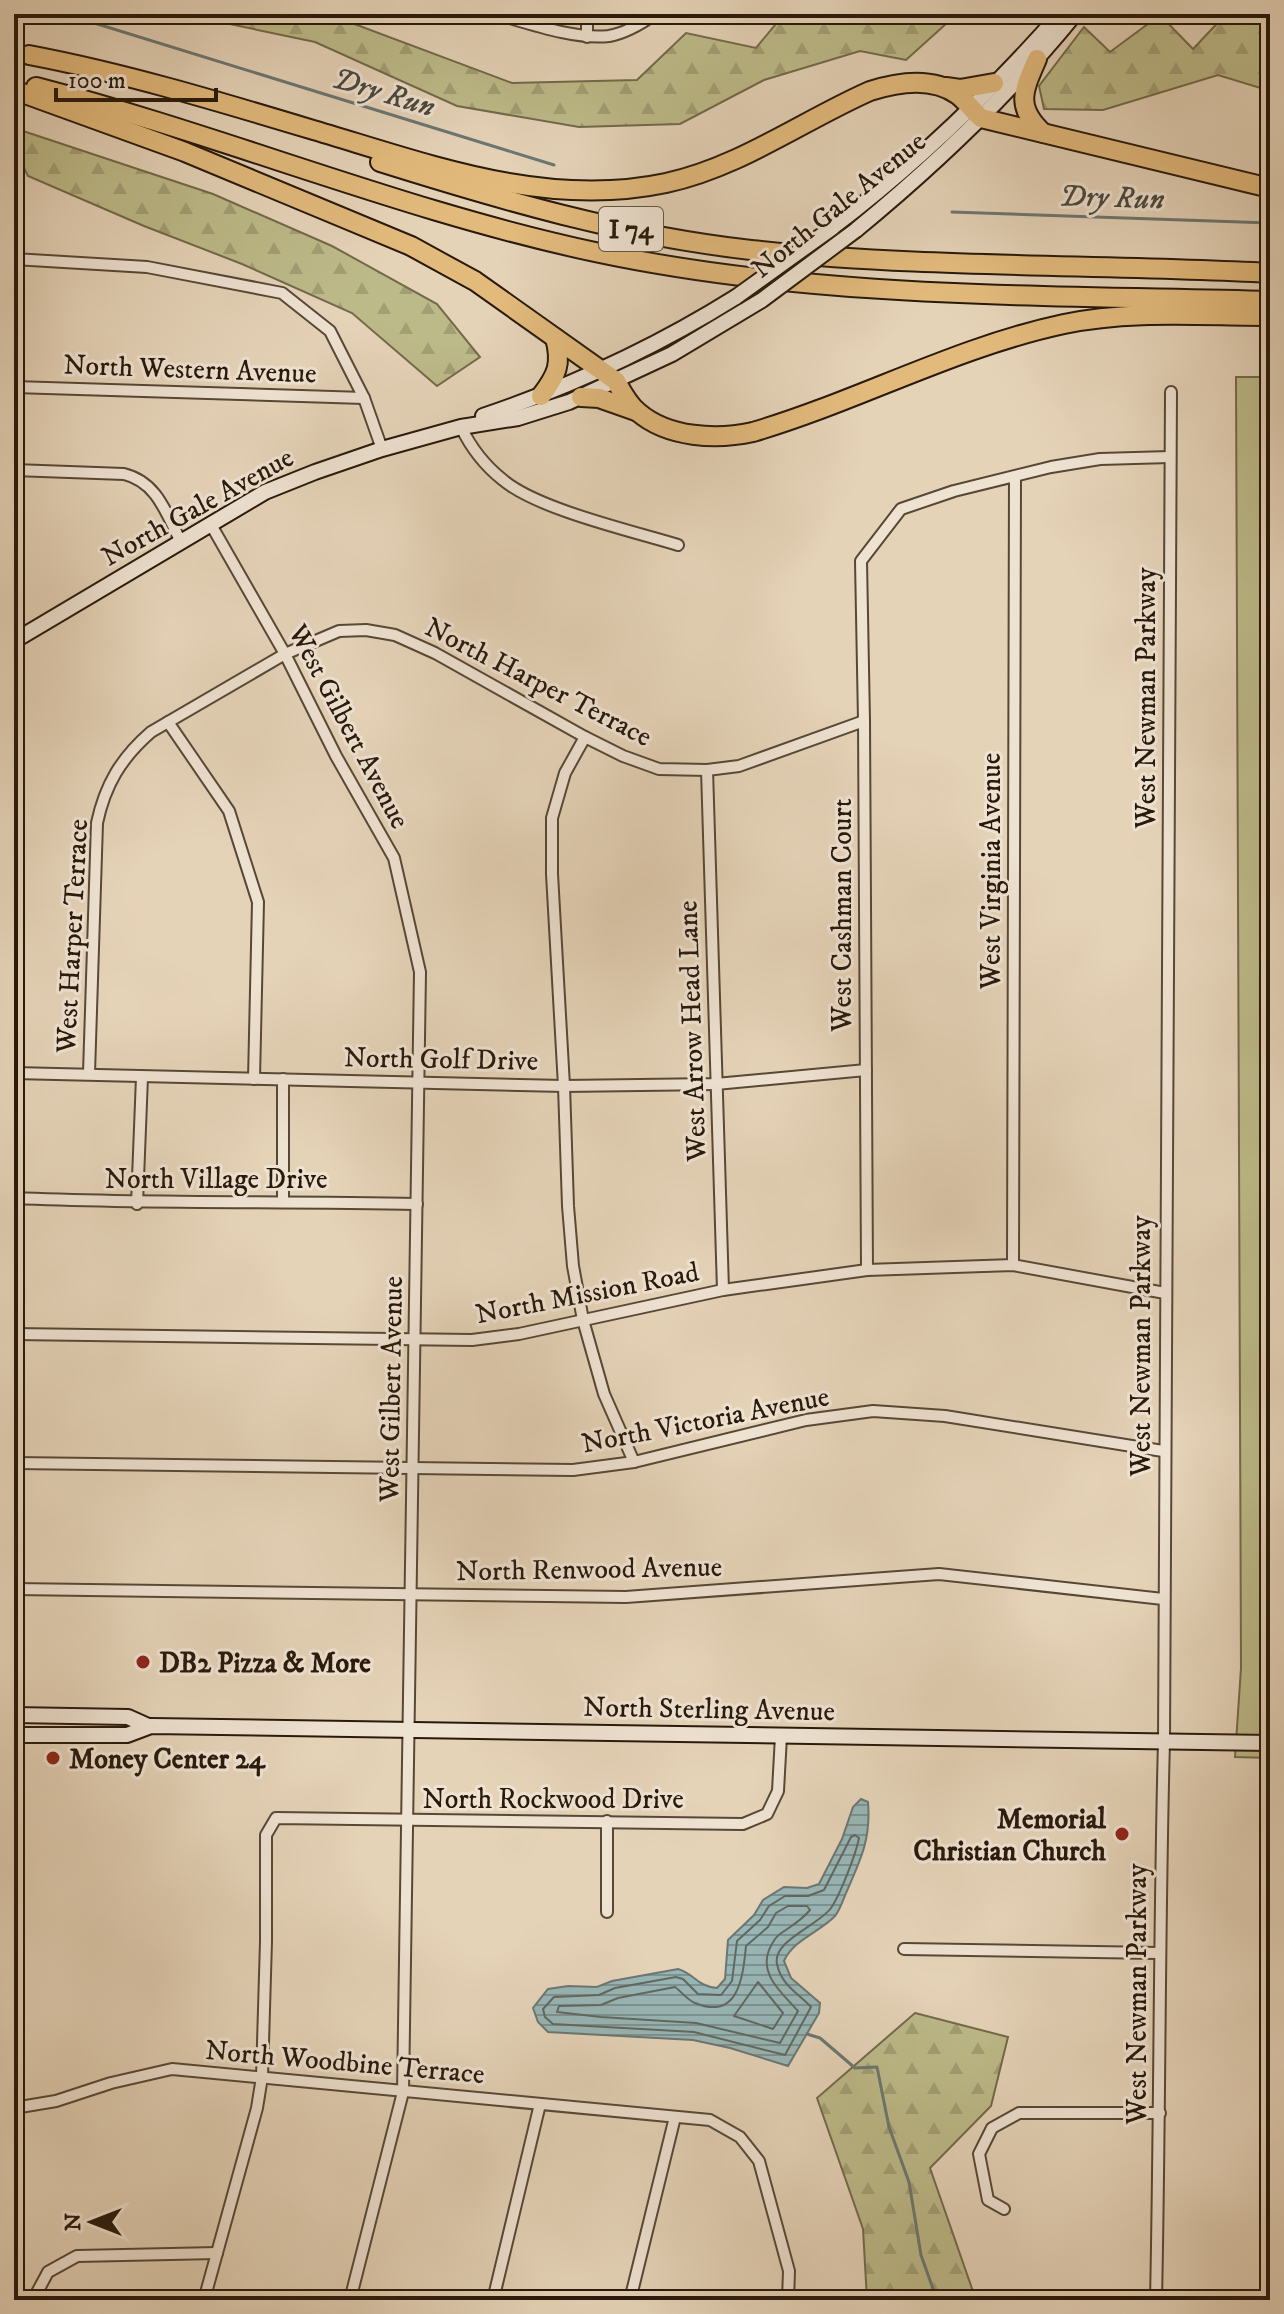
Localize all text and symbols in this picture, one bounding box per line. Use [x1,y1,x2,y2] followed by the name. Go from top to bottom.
[56,52,216,102] scale bar
[328,60,439,127] water label: Dry Run
[68,66,126,96] text: 100 m
[745,124,933,286] street label: North Gale Avenue
[1059,178,1165,219] water label: Dry Run
[599,207,663,251] road number: I 74
[63,348,317,391] street label: North Western Avenue
[96,440,300,575] street label: North Gale Avenue
[1129,567,1164,829] street label: West Newman Parkway
[419,610,658,755] street label: North Harper Terrace
[280,618,417,835] street label: West Gilbert Avenue
[974,753,1009,990] street label: West Virginia Avenue
[825,798,860,1033] street label: West Cashman Court
[49,818,96,1055] street label: West Harper Terrace
[670,900,715,1163] street label: West Arrow Head Lane
[343,1040,539,1079] street label: North Golf Drive
[104,1162,328,1197] street label: North Village Drive
[1124,1215,1159,1477] street label: West Newman Parkway
[473,1255,702,1332] street label: North Mission Road
[372,1276,411,1503] street label: West Gilbert Avenue
[578,1379,832,1462] street label: North Victoria Avenue
[456,1550,723,1589] street label: North Renwood Avenue
[159,1646,371,1681] place label: DB2 Pizza & More
[134,1653,152,1671] marker: DB2 Pizza & More
[583,1690,835,1729] street label: North Sterling Avenue
[69,1742,267,1777] place label: Money Center 24
[44,1749,62,1767] marker: Money Center 24
[422,1782,684,1817] street label: North Rockwood Drive
[913,1802,1107,1869] place label: Memorial Christian Church
[1113,1825,1131,1843] marker: Memorial Christian Church
[1120,1863,1155,2125] street label: West Newman Parkway
[204,2033,486,2092] street label: North Woodbine Terrace
[52,2182,132,2262] north arrow
[60,2213,87,2231] text: N

